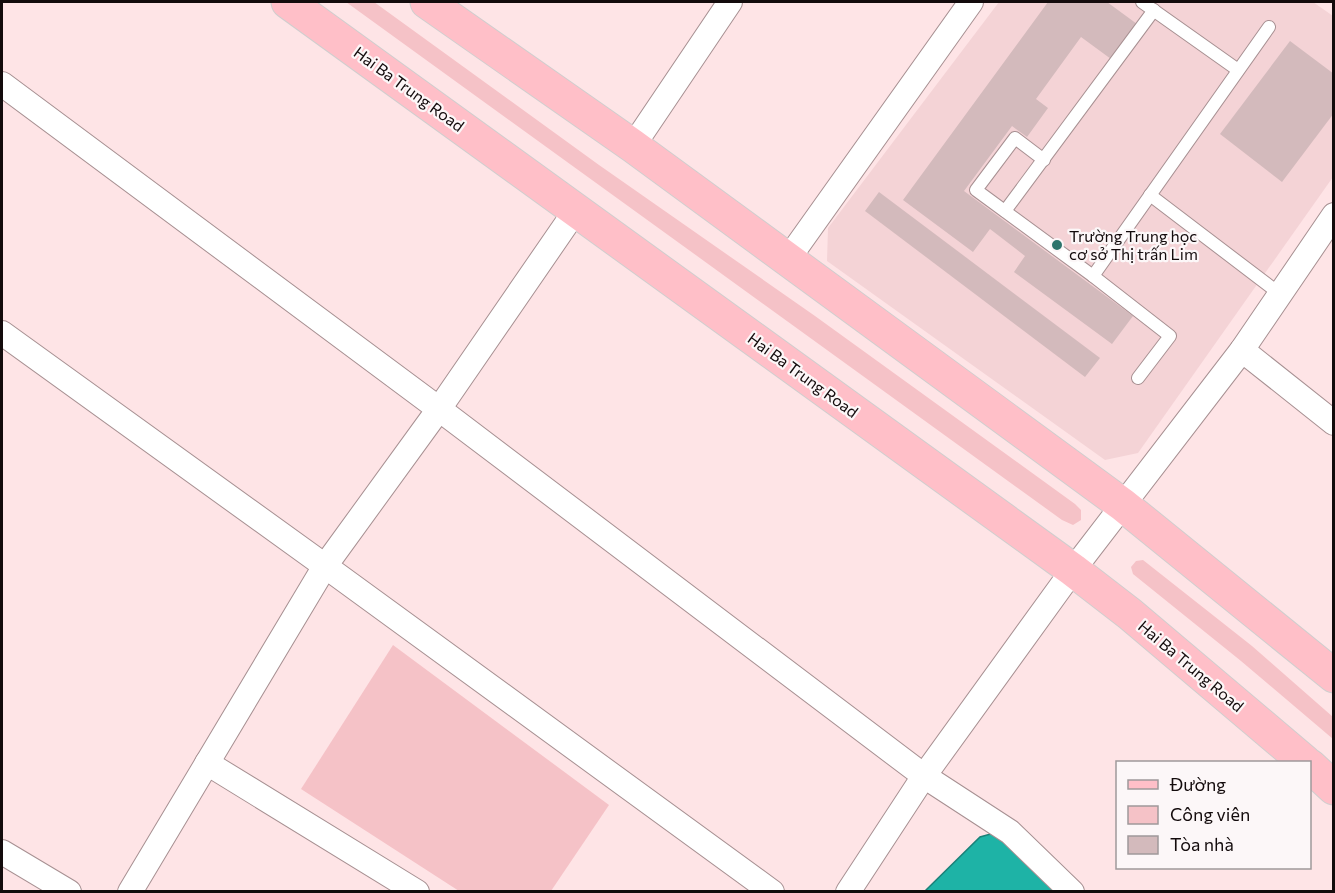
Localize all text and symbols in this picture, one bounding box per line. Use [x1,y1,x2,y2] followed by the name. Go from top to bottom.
[350,42,468,135] street label: Hai Ba Trung Road
[1069,226,1198,263] place label: Trường Trung học cơ sở Thị trấn Lim
[1050,238,1064,252] marker: Trường Trung học cơ sở Thị trấn Lim
[744,328,862,421] street label: Hai Ba Trung Road
[1135,616,1248,715] street label: Hai Ba Trung Road
[1116,761,1311,869] legend
[1169,773,1226,795] text: Đường
[1170,803,1250,825] text: Công viên
[1170,833,1234,855] text: Tòa nhà

